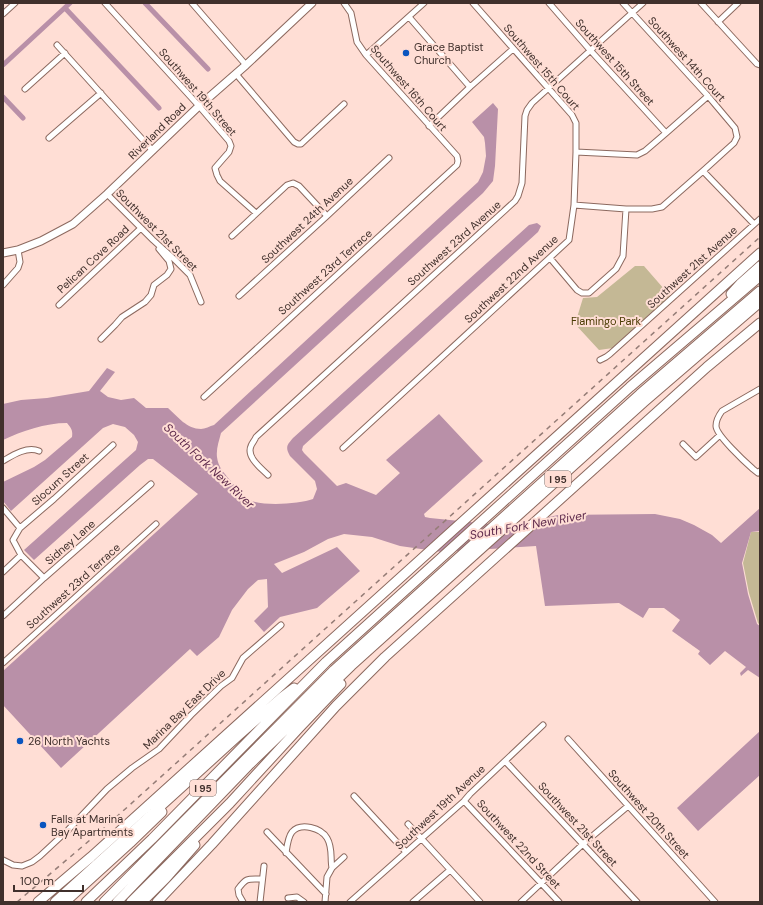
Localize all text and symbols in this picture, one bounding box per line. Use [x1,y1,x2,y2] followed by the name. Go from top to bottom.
[645,14,729,104] street label: Southwest 14th Court
[572,16,658,108] street label: Southwest 15th Street
[501,21,583,113] street label: Southwest 15th Court
[414,40,484,67] place label: Grace Baptist Church
[368,42,450,134] street label: Southwest 16th Court
[156,45,240,139] street label: Southwest 19th Street
[401,48,411,58] marker: Grace Baptist Church
[125,100,189,162] street label: Riverland Road
[258,174,356,266] street label: Southwest 24th Avenue
[113,186,201,274] street label: Southwest 21st Street
[404,197,504,289] street label: Southwest 23rd Avenue
[54,222,132,296] street label: Pelican Cove Road
[644,223,740,311] street label: Southwest 21st Avenue
[275,226,375,318] street label: Southwest 23rd Terrace
[461,232,561,326] street label: Southwest 22nd Avenue
[571,314,642,328] park label: Flamingo Park
[160,420,258,513] water label: South Fork New River
[29,450,91,508] street label: Slocum Street
[545,471,571,487] road number: I 95
[468,507,588,543] water label: South Fork New River
[42,516,98,568] street label: Sidney Lane
[23,540,123,632] street label: Southwest 23rd Terrace
[140,666,228,752] street label: Marina Bay East Drive
[28,734,110,748] place label: 26 North Yachts
[15,736,25,746] marker: 26 North Yachts
[392,762,488,852] street label: Southwest 19th Avenue
[605,766,693,862] street label: Southwest 20th Street
[535,779,621,869] street label: Southwest 21st Street
[190,780,216,796] road number: I 95
[474,797,564,891] street label: Southwest 22nd Street
[51,812,133,839] place label: Falls at Marina Bay Apartments
[38,820,48,830] marker: Falls at Marina Bay Apartments
[14,867,83,893] scale bar
[20,873,54,889] text: 100 m

